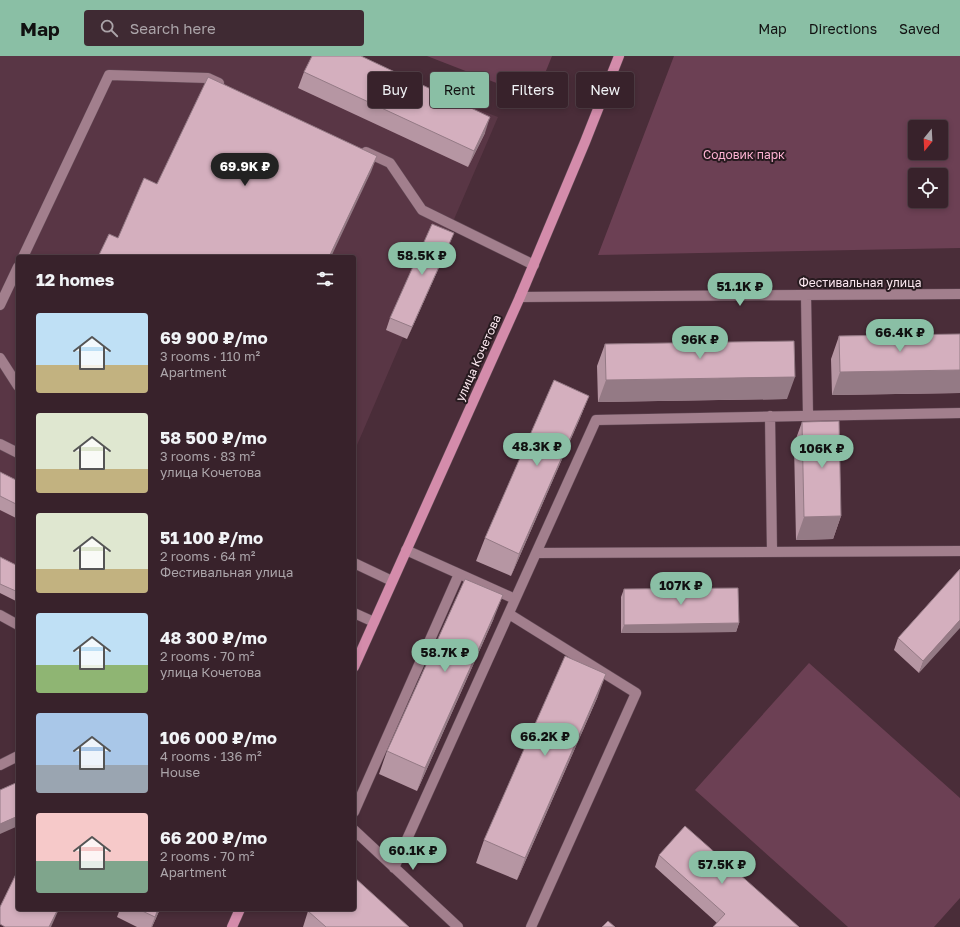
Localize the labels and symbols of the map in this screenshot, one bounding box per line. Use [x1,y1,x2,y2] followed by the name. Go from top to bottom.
[908,120,948,160] north arrow
[703,147,785,162] park label: Содовик парк
[208,153,282,187] pin: 69.9K ₽
[385,242,459,276] pin: 58.5K ₽
[703,273,777,307] pin: 51.1K ₽
[798,275,922,290] street label: Фестивальная улица
[452,312,504,404] street label: улица Кочетова
[863,319,937,353] pin: 66.4K ₽
[672,326,728,360] pin: 96K ₽
[500,433,574,467] pin: 48.3K ₽
[789,435,855,469] pin: 106K ₽
[648,572,714,606] pin: 107K ₽
[408,639,482,673] pin: 58.7K ₽
[508,723,582,757] pin: 66.2K ₽
[376,837,450,871] pin: 60.1K ₽
[685,851,759,885] pin: 57.5K ₽

